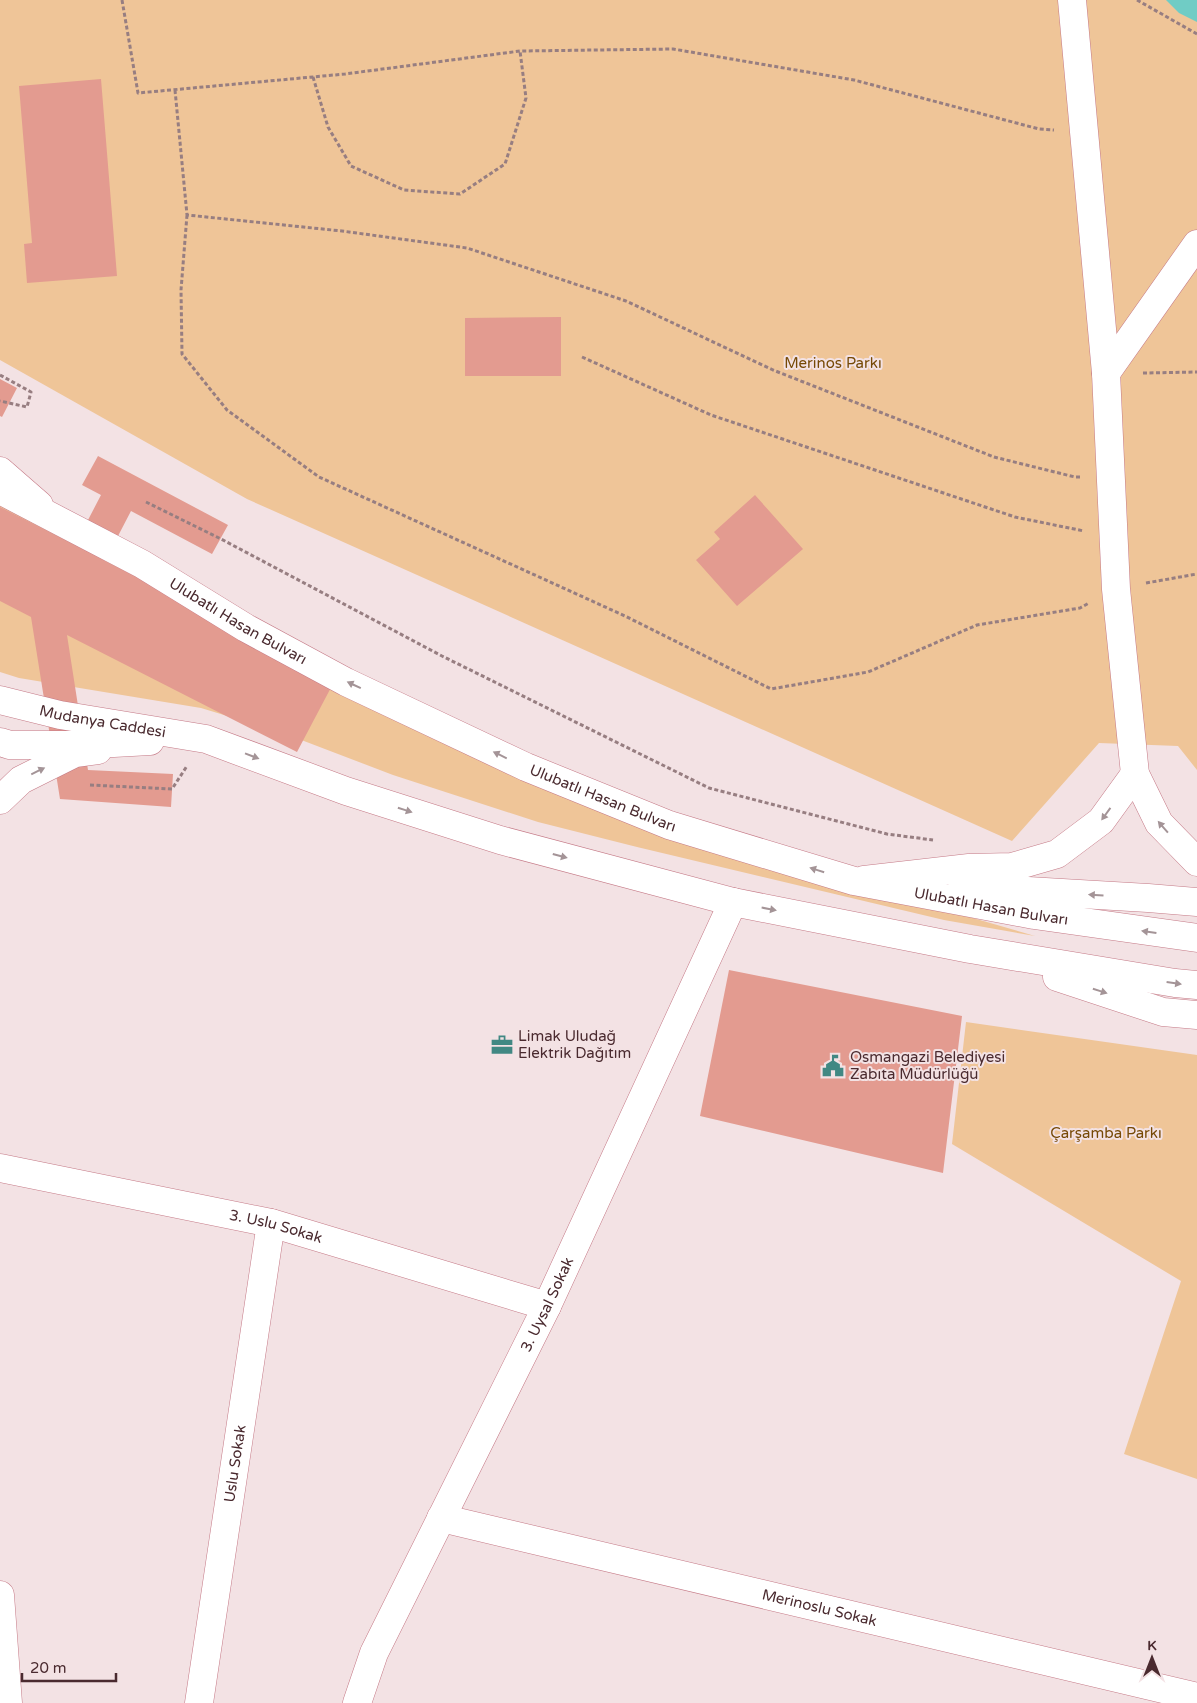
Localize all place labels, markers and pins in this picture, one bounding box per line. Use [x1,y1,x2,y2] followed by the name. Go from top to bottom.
[518,1027,631,1062] place label: Limak Uludağ Elektrik Dağıtım
[489,1032,515,1058] office icon: Limak Uludağ Elektrik Dağıtım
[850,1048,1005,1083] place label: Osmangazi Belediyesi Zabıta Müdürlüğü
[820,1053,846,1079] public building icon: Osmangazi Belediyesi Zabıta Müdürlüğü

